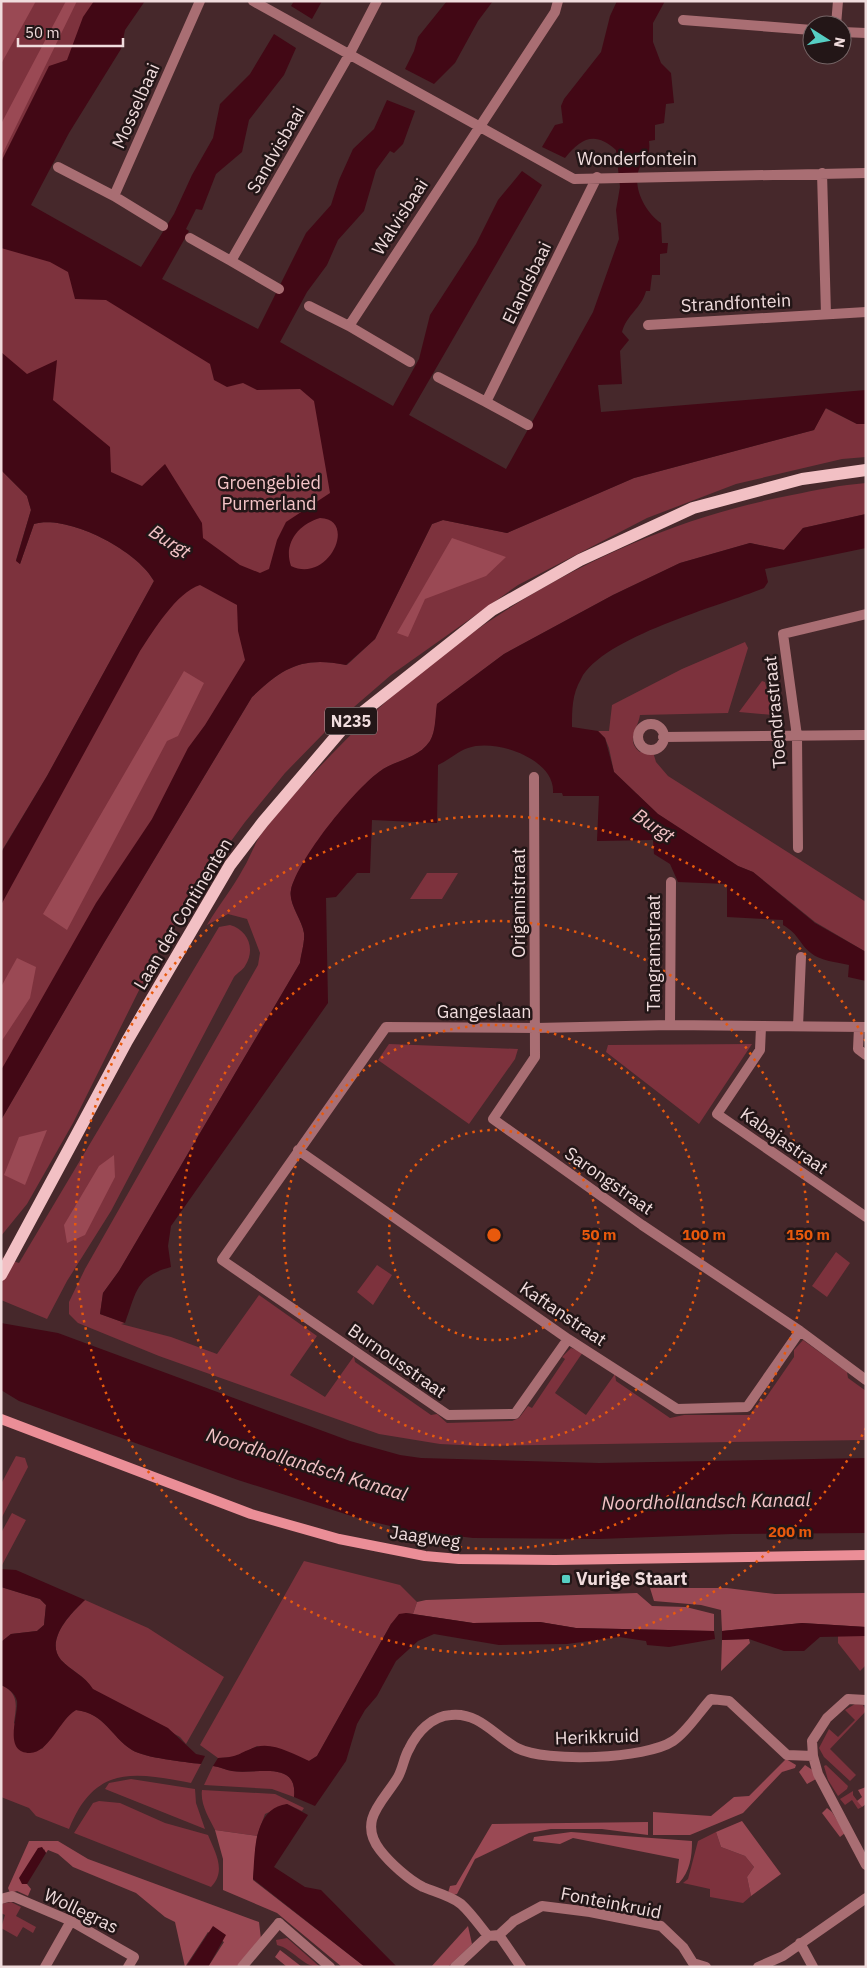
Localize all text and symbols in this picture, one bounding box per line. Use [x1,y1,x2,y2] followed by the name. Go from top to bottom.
[18,15,122,47] scale bar
[802,15,852,65] north arrow
[25,23,60,42] text: 50 m
[830,36,850,49] text: N
[107,60,165,152] street label: Mosselbaai
[241,102,310,198] street label: Sandvisbaai
[577,147,697,170] street label: Wonderfontein
[366,174,433,259] street label: Walvisbaai
[497,238,556,328] street label: Elandsbaai
[680,288,792,317] street label: Strandfontein
[217,471,321,515] park label: Groengebied Purmerland
[145,519,196,564] water label: Burgt
[758,655,791,769] street label: Toendrastraat
[325,708,377,734] road number: N235
[629,803,680,848] water label: Burgt
[128,834,237,994] street label: Laan der Continenten
[507,848,530,958] street label: Origamistraat
[642,894,665,1012] street label: Tangramstraat
[437,1000,531,1023] street label: Gangeslaan
[736,1102,833,1179] street label: Kabajastraat
[560,1142,658,1220] street label: Sarongstraat
[582,1225,616,1244] text: 50 m
[682,1225,726,1244] text: 100 m
[786,1225,830,1244] text: 150 m
[485,1226,503,1244] centre of rings
[515,1276,611,1351] street label: Kaftanstraat
[344,1318,451,1403] street label: Burnousstraat
[204,1422,410,1506] water label: Noordhollandsch Kanaal
[601,1487,811,1515] water label: Noordhollandsch Kanaal
[388,1520,462,1553] street label: Jaagweg
[768,1522,812,1541] text: 200 m
[576,1567,687,1590] place label: Vurige Staart
[560,1573,572,1585] marker: Vurige Staart
[554,1724,640,1749] street label: Herikkruid
[559,1881,663,1924] street label: Fonteinkruid
[40,1883,122,1938] street label: Wollegras

